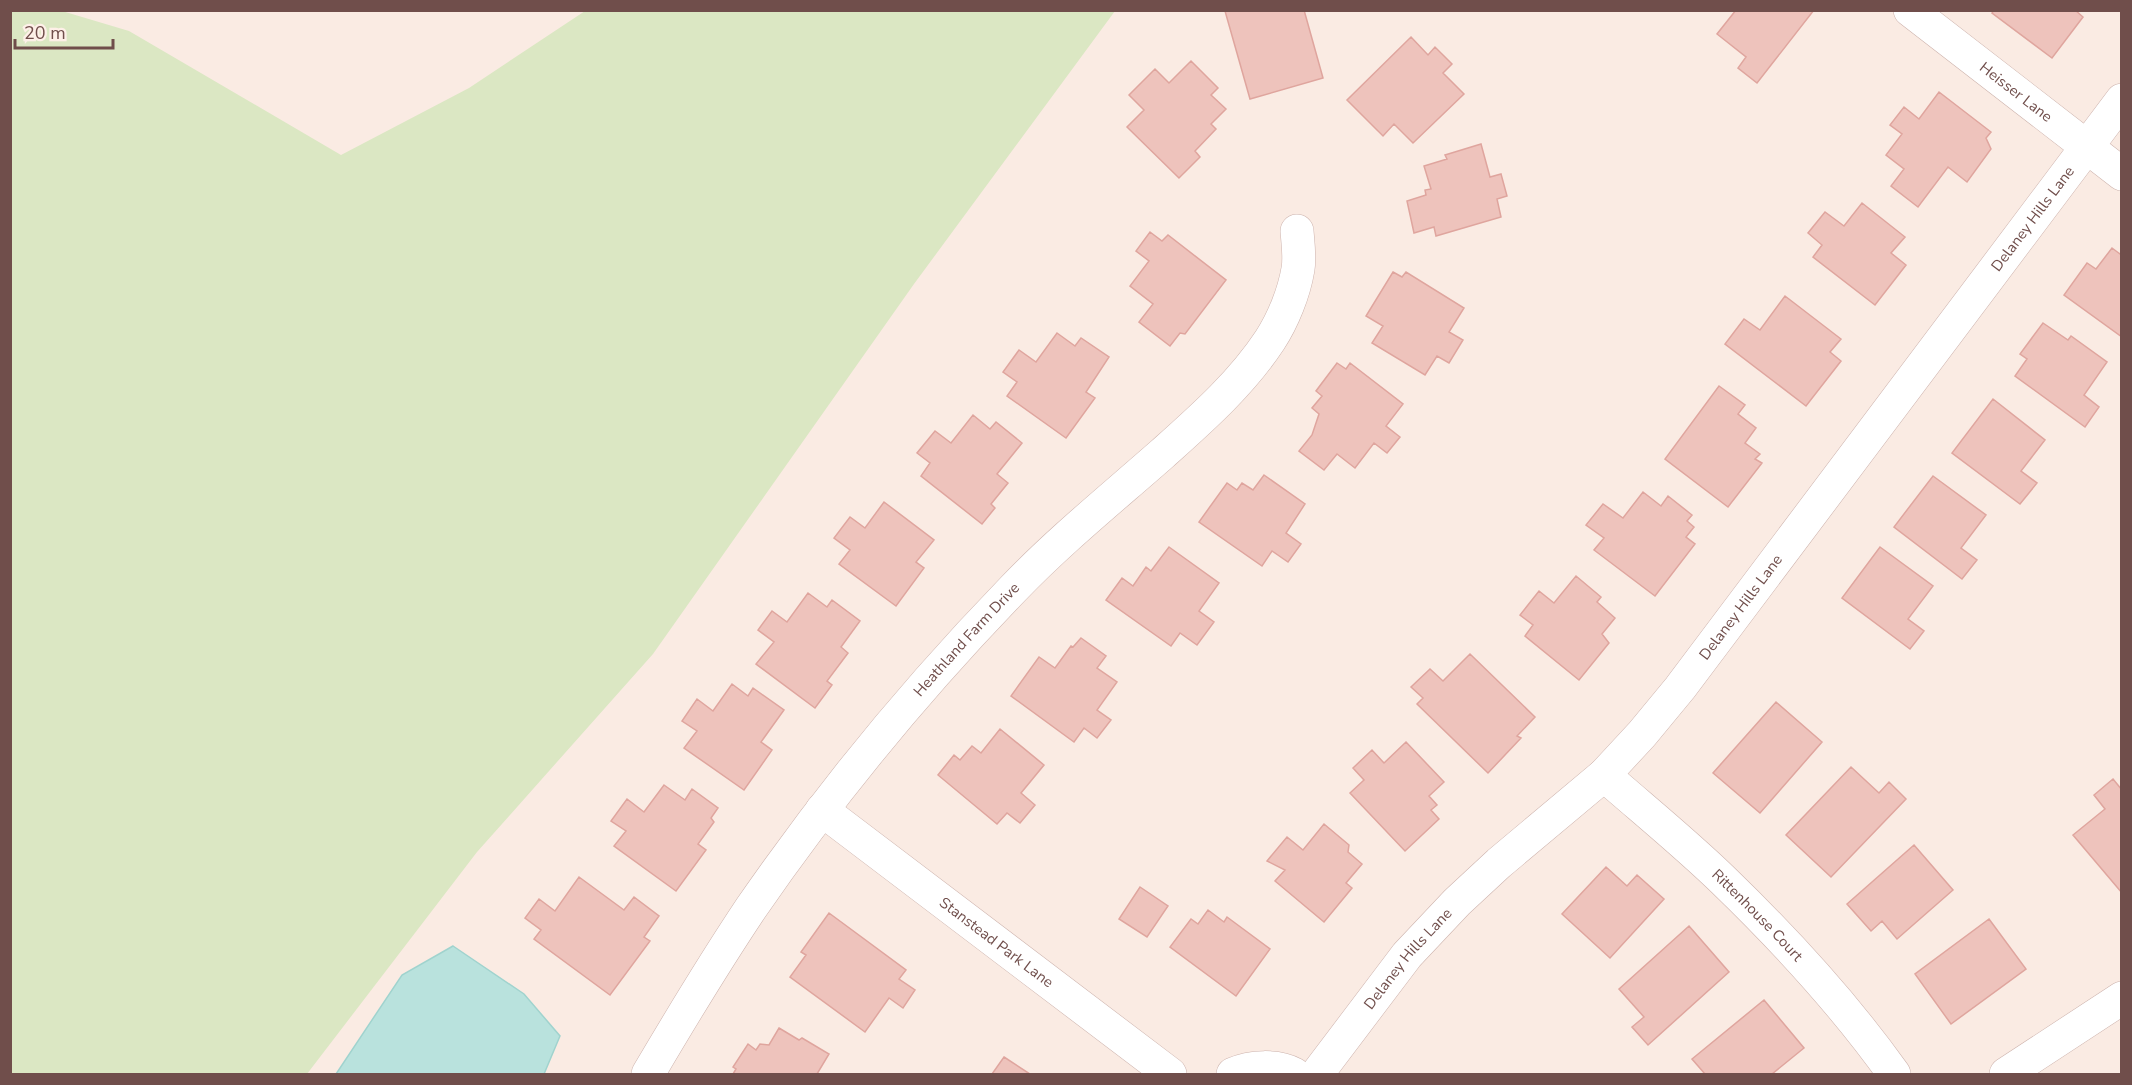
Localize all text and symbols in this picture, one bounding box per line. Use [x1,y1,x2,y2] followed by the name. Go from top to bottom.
[15,12,112,50] scale bar
[24,21,66,45] text: 20 m
[1975,57,2057,127] street label: Heisser Lane
[1987,162,2079,275] street label: Delaney Hills Lane
[1695,550,1787,664] street label: Delaney Hills Lane
[909,578,1024,701] street label: Heathland Farm Drive
[1708,865,1808,966] street label: Rittenhouse Court
[935,893,1058,992] street label: Stanstead Park Lane
[1359,904,1456,1013] street label: Delaney Hills Lane

